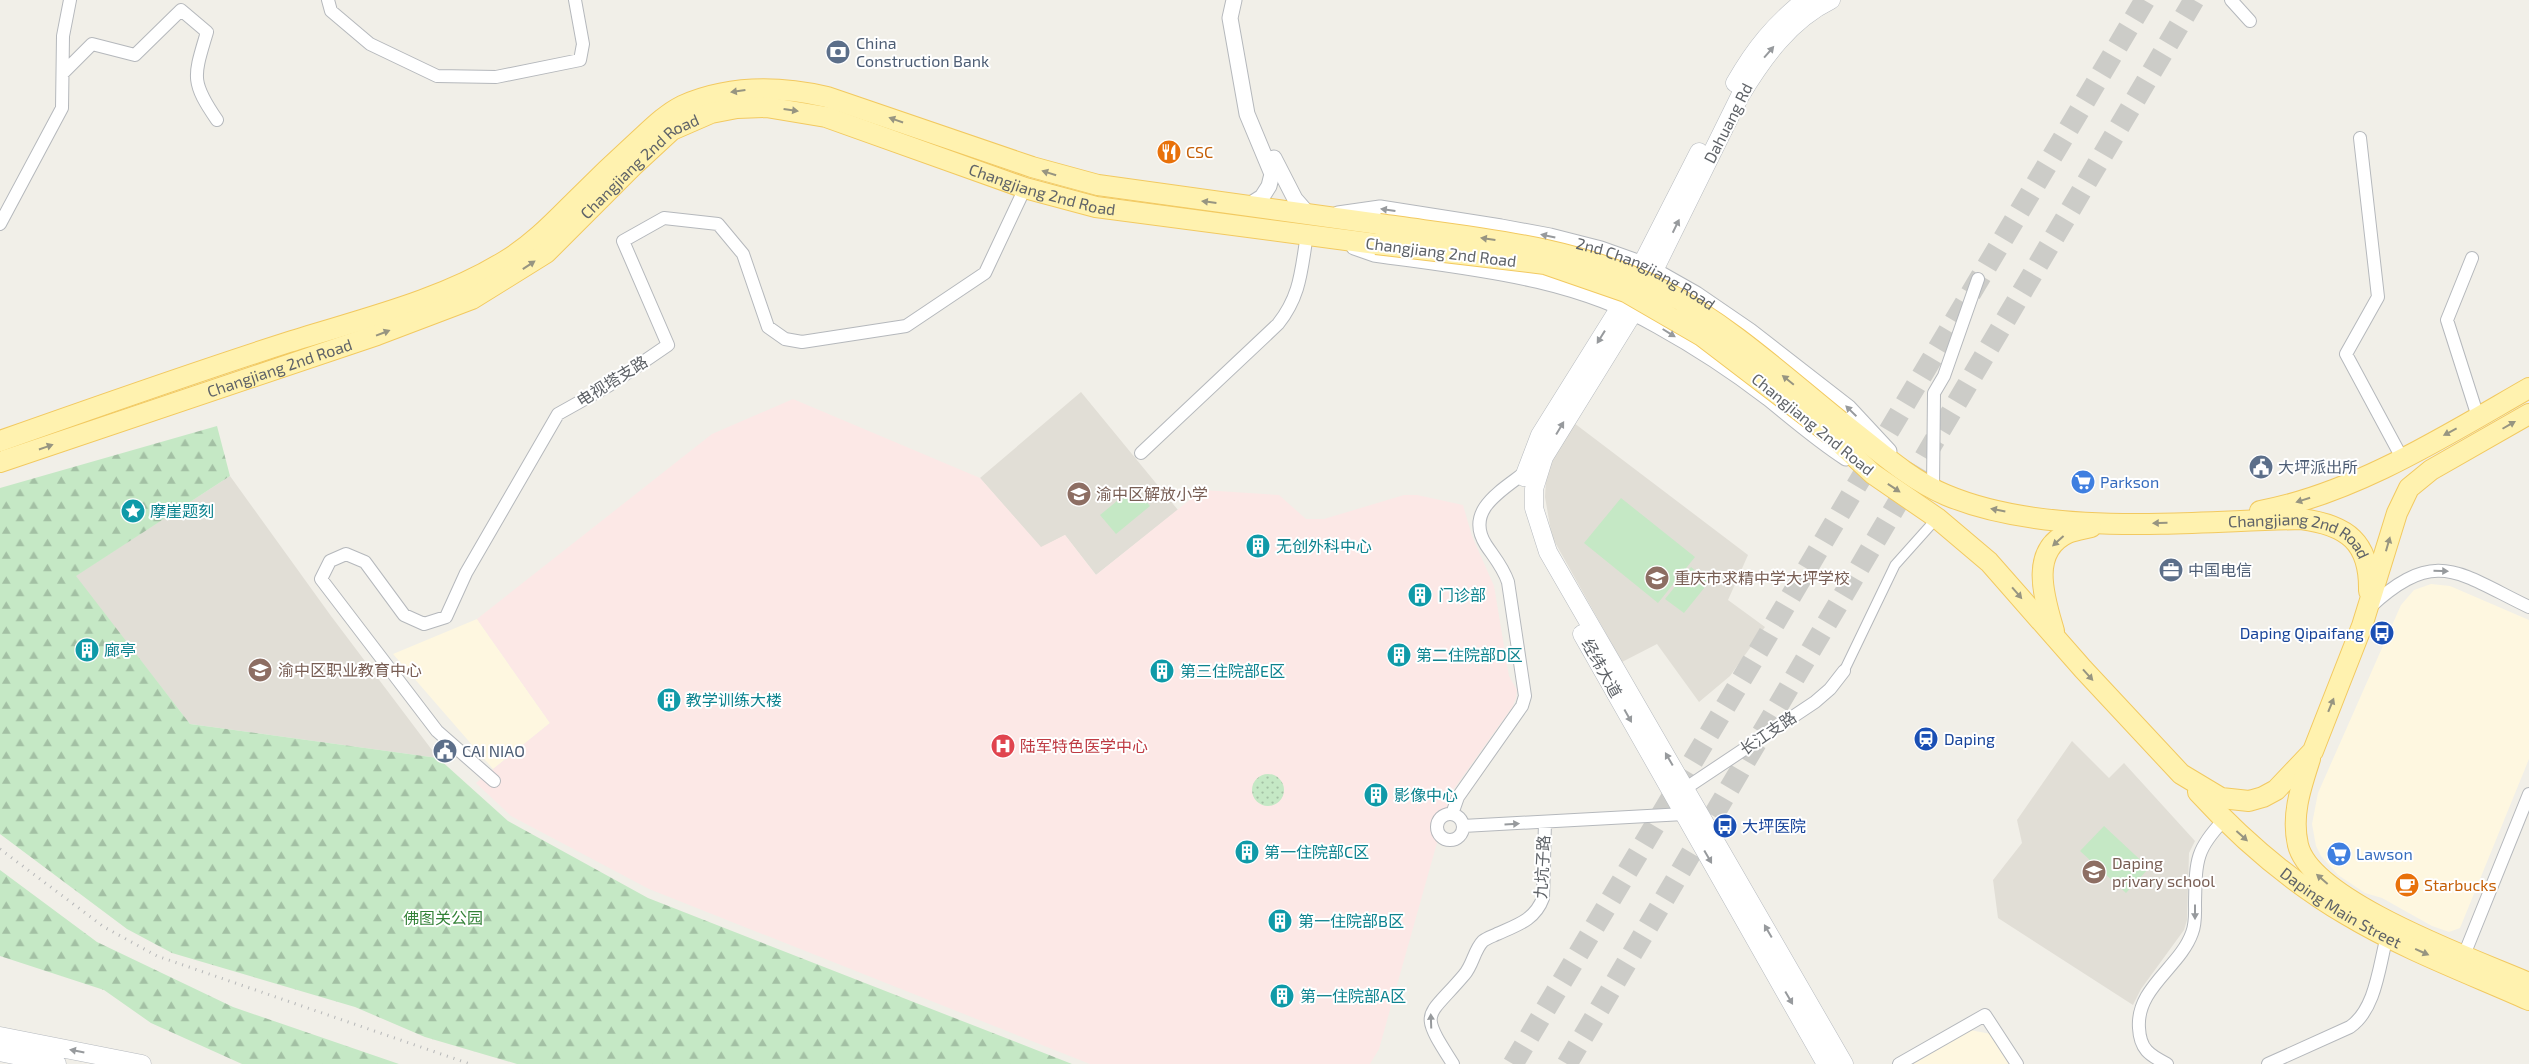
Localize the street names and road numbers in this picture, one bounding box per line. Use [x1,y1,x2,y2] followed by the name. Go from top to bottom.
[1699,79,1756,166] street label: Dahuang Rd
[576,110,702,222] street label: Changjiang 2nd Road
[967,159,1117,219] street label: Changjiang 2nd Road
[1364,233,1518,271] street label: Changjiang 2nd Road
[1574,233,1719,313] street label: 2nd Changjiang Road
[204,334,354,401] street label: Changjiang 2nd Road
[573,351,651,410] street label: 电视塔支路
[1748,368,1878,480] street label: Changjiang 2nd Road
[2228,509,2374,561] street label: Changjiang 2nd Road
[1579,635,1626,700] street label: 经纬大道
[1736,707,1800,758] street label: 长江支路
[1530,835,1553,899] street label: 九坑子路
[2277,863,2405,952] street label: Daping Main Street

